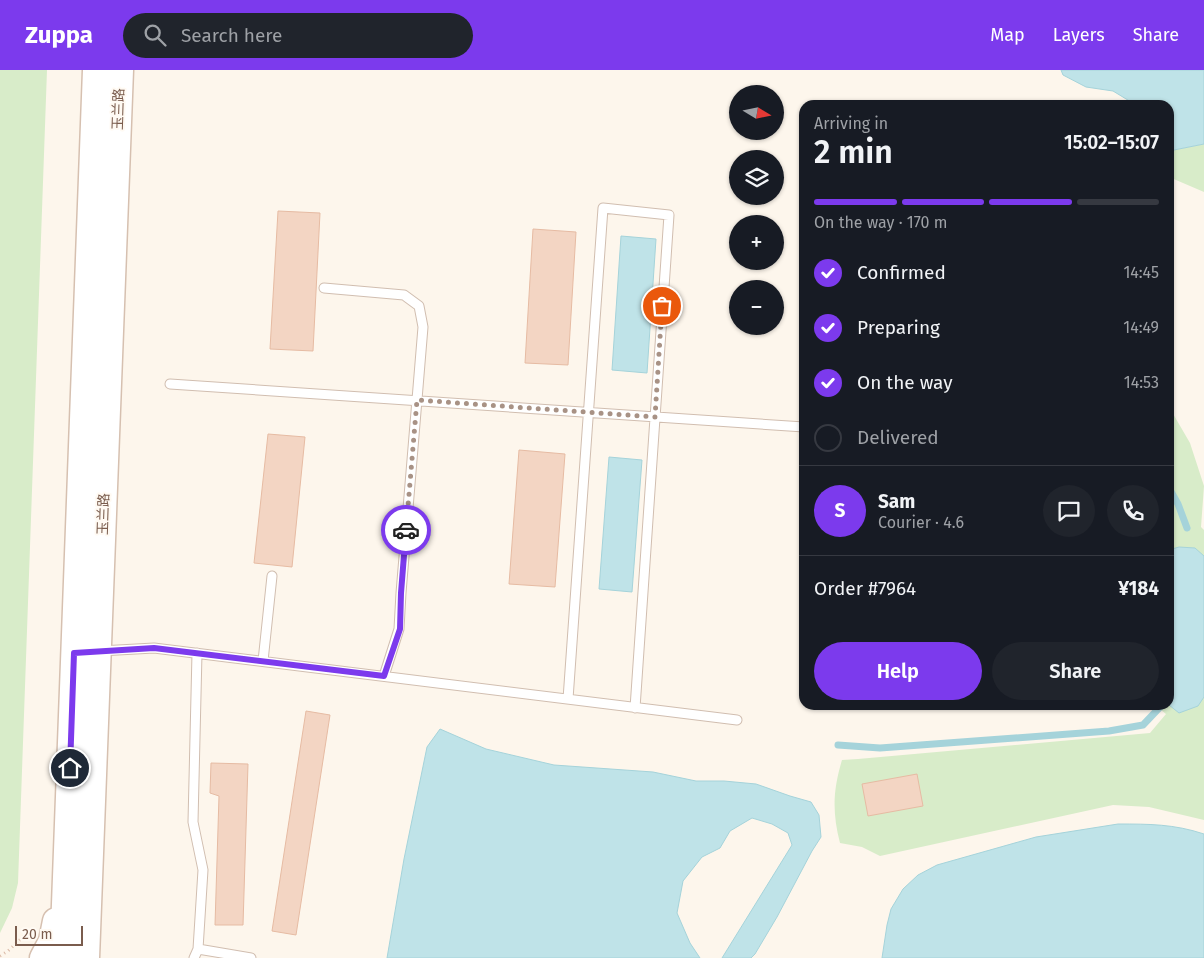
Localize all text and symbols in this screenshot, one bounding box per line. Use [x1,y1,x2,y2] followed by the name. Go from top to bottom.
[123,13,473,58] search box
[25,21,93,49] text: Zuppa
[141,21,169,49] icon: search
[181,24,282,47] text: Search here
[990,24,1025,46] text: Map
[1053,24,1105,46] text: Layers
[1133,24,1179,46] text: Share
[729,85,784,140] north arrow
[729,85,784,335] map controls
[109,88,128,130] street label: 玉兰路
[814,114,888,133] text: Arriving in
[1064,131,1159,154] text: 15:02–15:07
[814,133,893,171] text: 2 min
[729,150,784,205] button: layers
[814,213,947,232] text: On the way · 170 m
[729,215,784,270] button: +
[814,259,842,287] icon: check
[857,261,946,284] text: Confirmed
[1123,263,1159,282] text: 14:45
[729,280,784,335] button: −
[641,285,683,327] pin
[648,292,676,320] icon: bag
[814,314,842,342] icon: check
[857,316,940,339] text: Preparing
[1123,318,1159,337] text: 14:49
[814,369,842,397] icon: check
[857,371,953,394] text: On the way
[1124,373,1159,392] text: 14:53
[857,426,939,449] text: Delivered
[1043,485,1095,537] button: chat
[1107,485,1159,537] button: phone
[878,490,915,513] text: Sam
[94,493,113,535] street label: 玉兰路
[835,499,845,522] text: S
[381,505,431,555] courier
[878,513,964,532] text: Courier · 4.6
[392,516,420,544] icon: car
[814,577,916,600] text: Order #7964
[1118,577,1159,600] text: ¥184
[814,642,982,700] button: Help
[992,642,1159,700] button: Share
[49,747,91,789] pin
[56,754,84,782] icon: home
[15,923,82,946] scale bar
[22,926,52,943] text: 20 m

